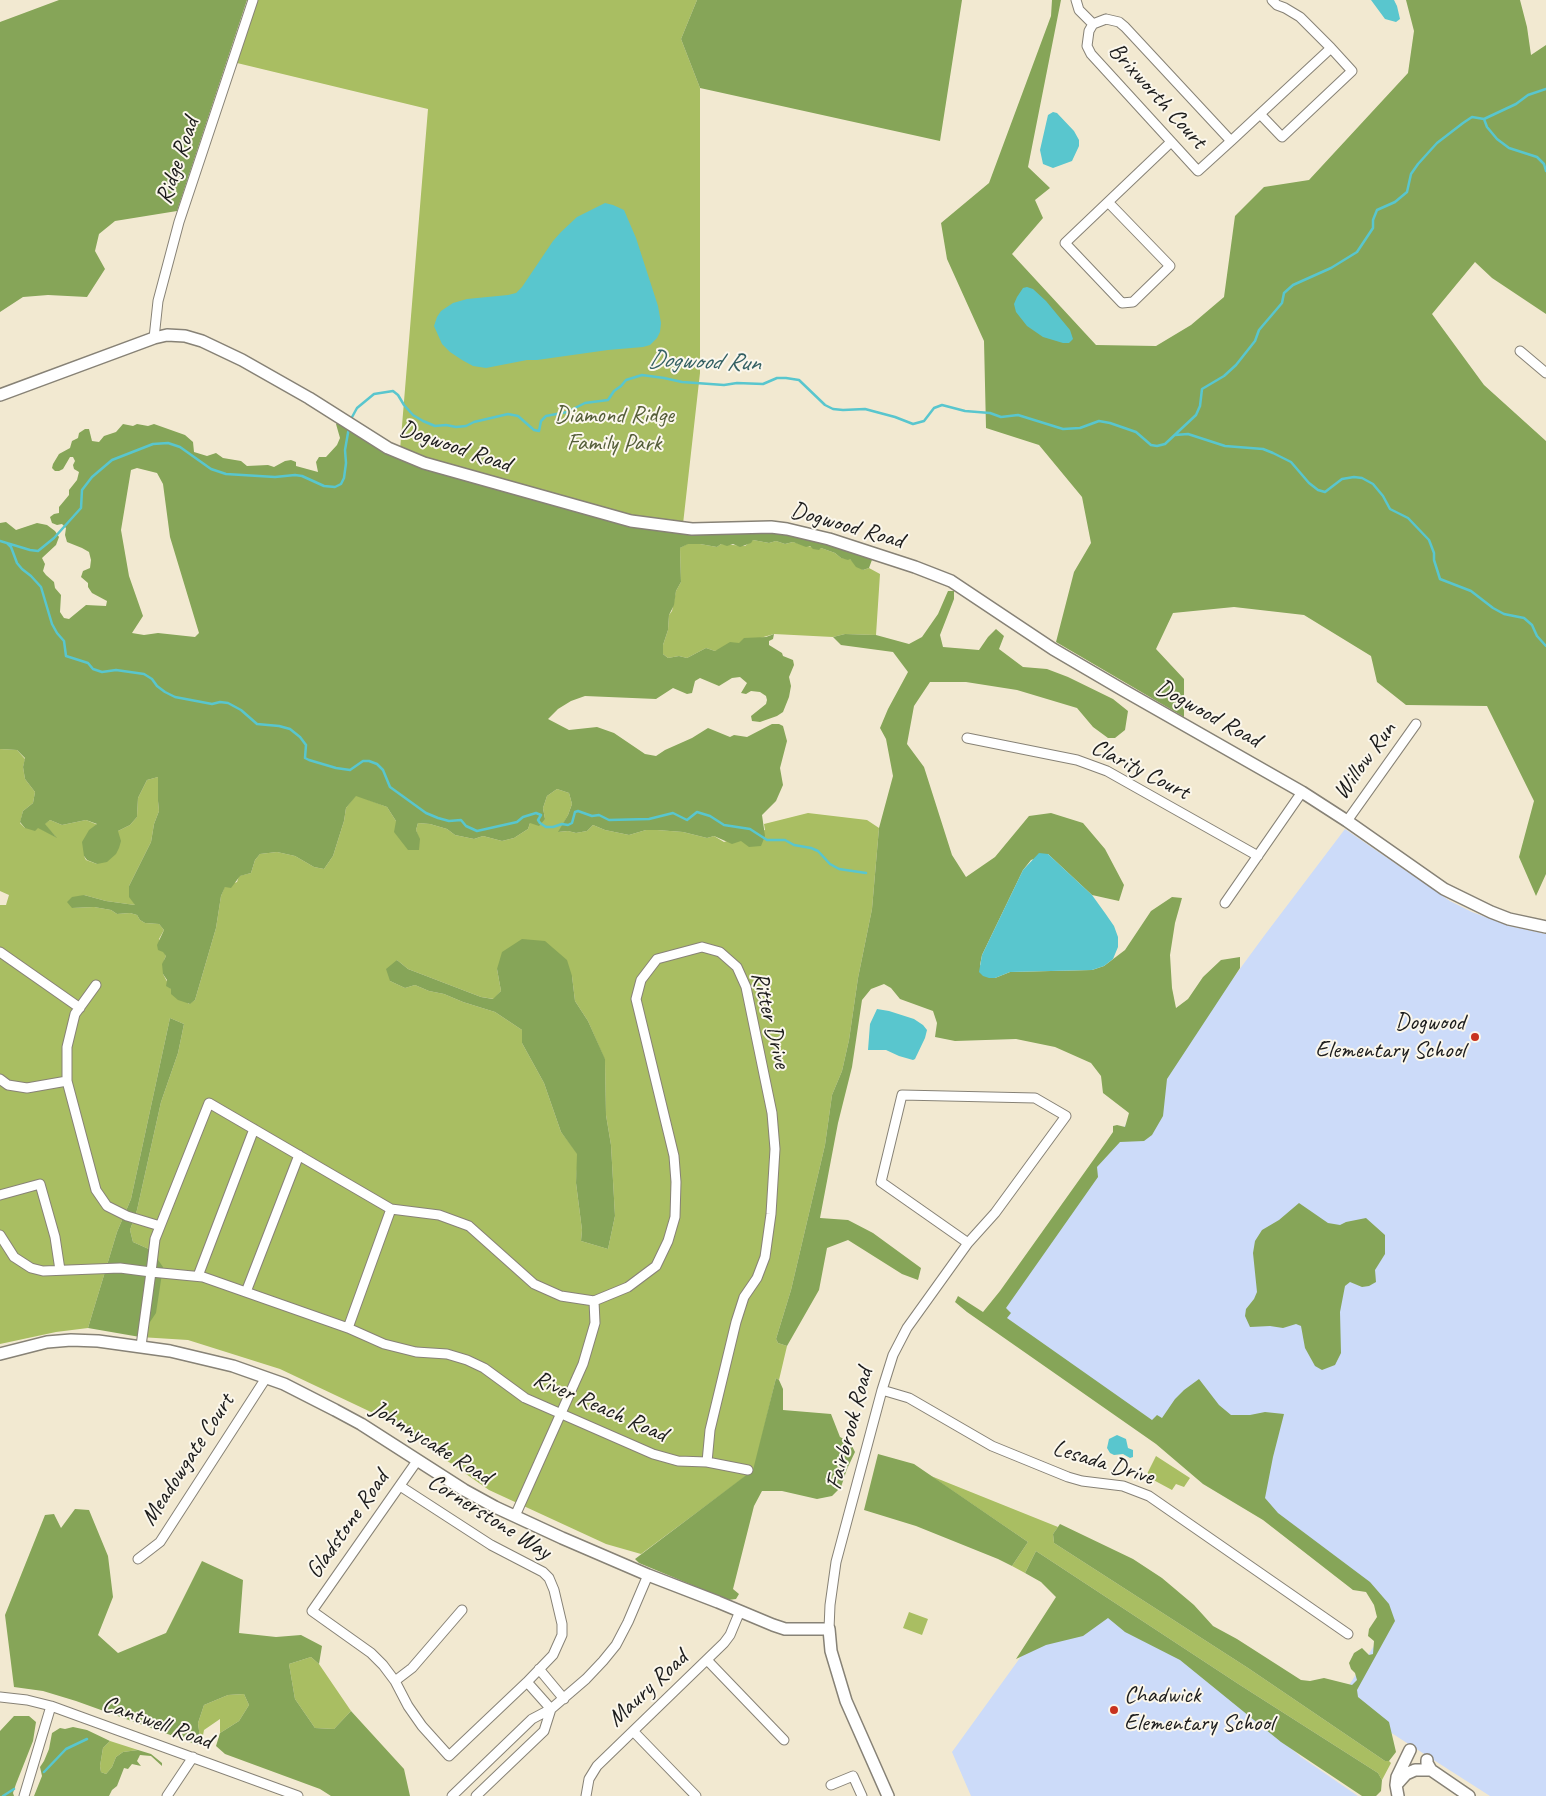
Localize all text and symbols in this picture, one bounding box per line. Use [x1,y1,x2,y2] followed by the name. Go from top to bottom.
[1102,37,1212,155] street label: Brixworth Court
[150,114,206,208] street label: Ridge Road
[647,345,761,379] water label: Dogwood Run
[554,402,674,458] park label: Diamond Ridge Family Park
[396,415,514,479] street label: Dogwood Road
[787,496,907,556] street label: Dogwood Road
[1150,673,1266,755] street label: Dogwood Road
[1327,716,1403,806] street label: Willow Run
[1086,733,1194,807] street label: Clarity Court
[744,969,796,1071] street label: Ritter Drive
[1315,1009,1465,1065] place label: Dogwood Elementary School
[1469,1031,1481,1043] marker: Dogwood Elementary School
[529,1365,671,1449] street label: River Reach Road
[820,1365,880,1493] street label: Fairbrook Road
[135,1389,241,1531] street label: Meadowgate Court
[365,1394,497,1492] street label: Johnnycake Road
[1049,1434,1157,1492] street label: Lesada Drive
[300,1466,396,1584] street label: Gladstone Road
[422,1468,556,1566] street label: Cornerstone Way
[602,1645,694,1733] street label: Maury Road
[1124,1682,1274,1738] place label: Chadwick Elementary School
[98,1690,216,1756] street label: Cantwell Road
[1108,1704,1120,1716] marker: Chadwick Elementary School

